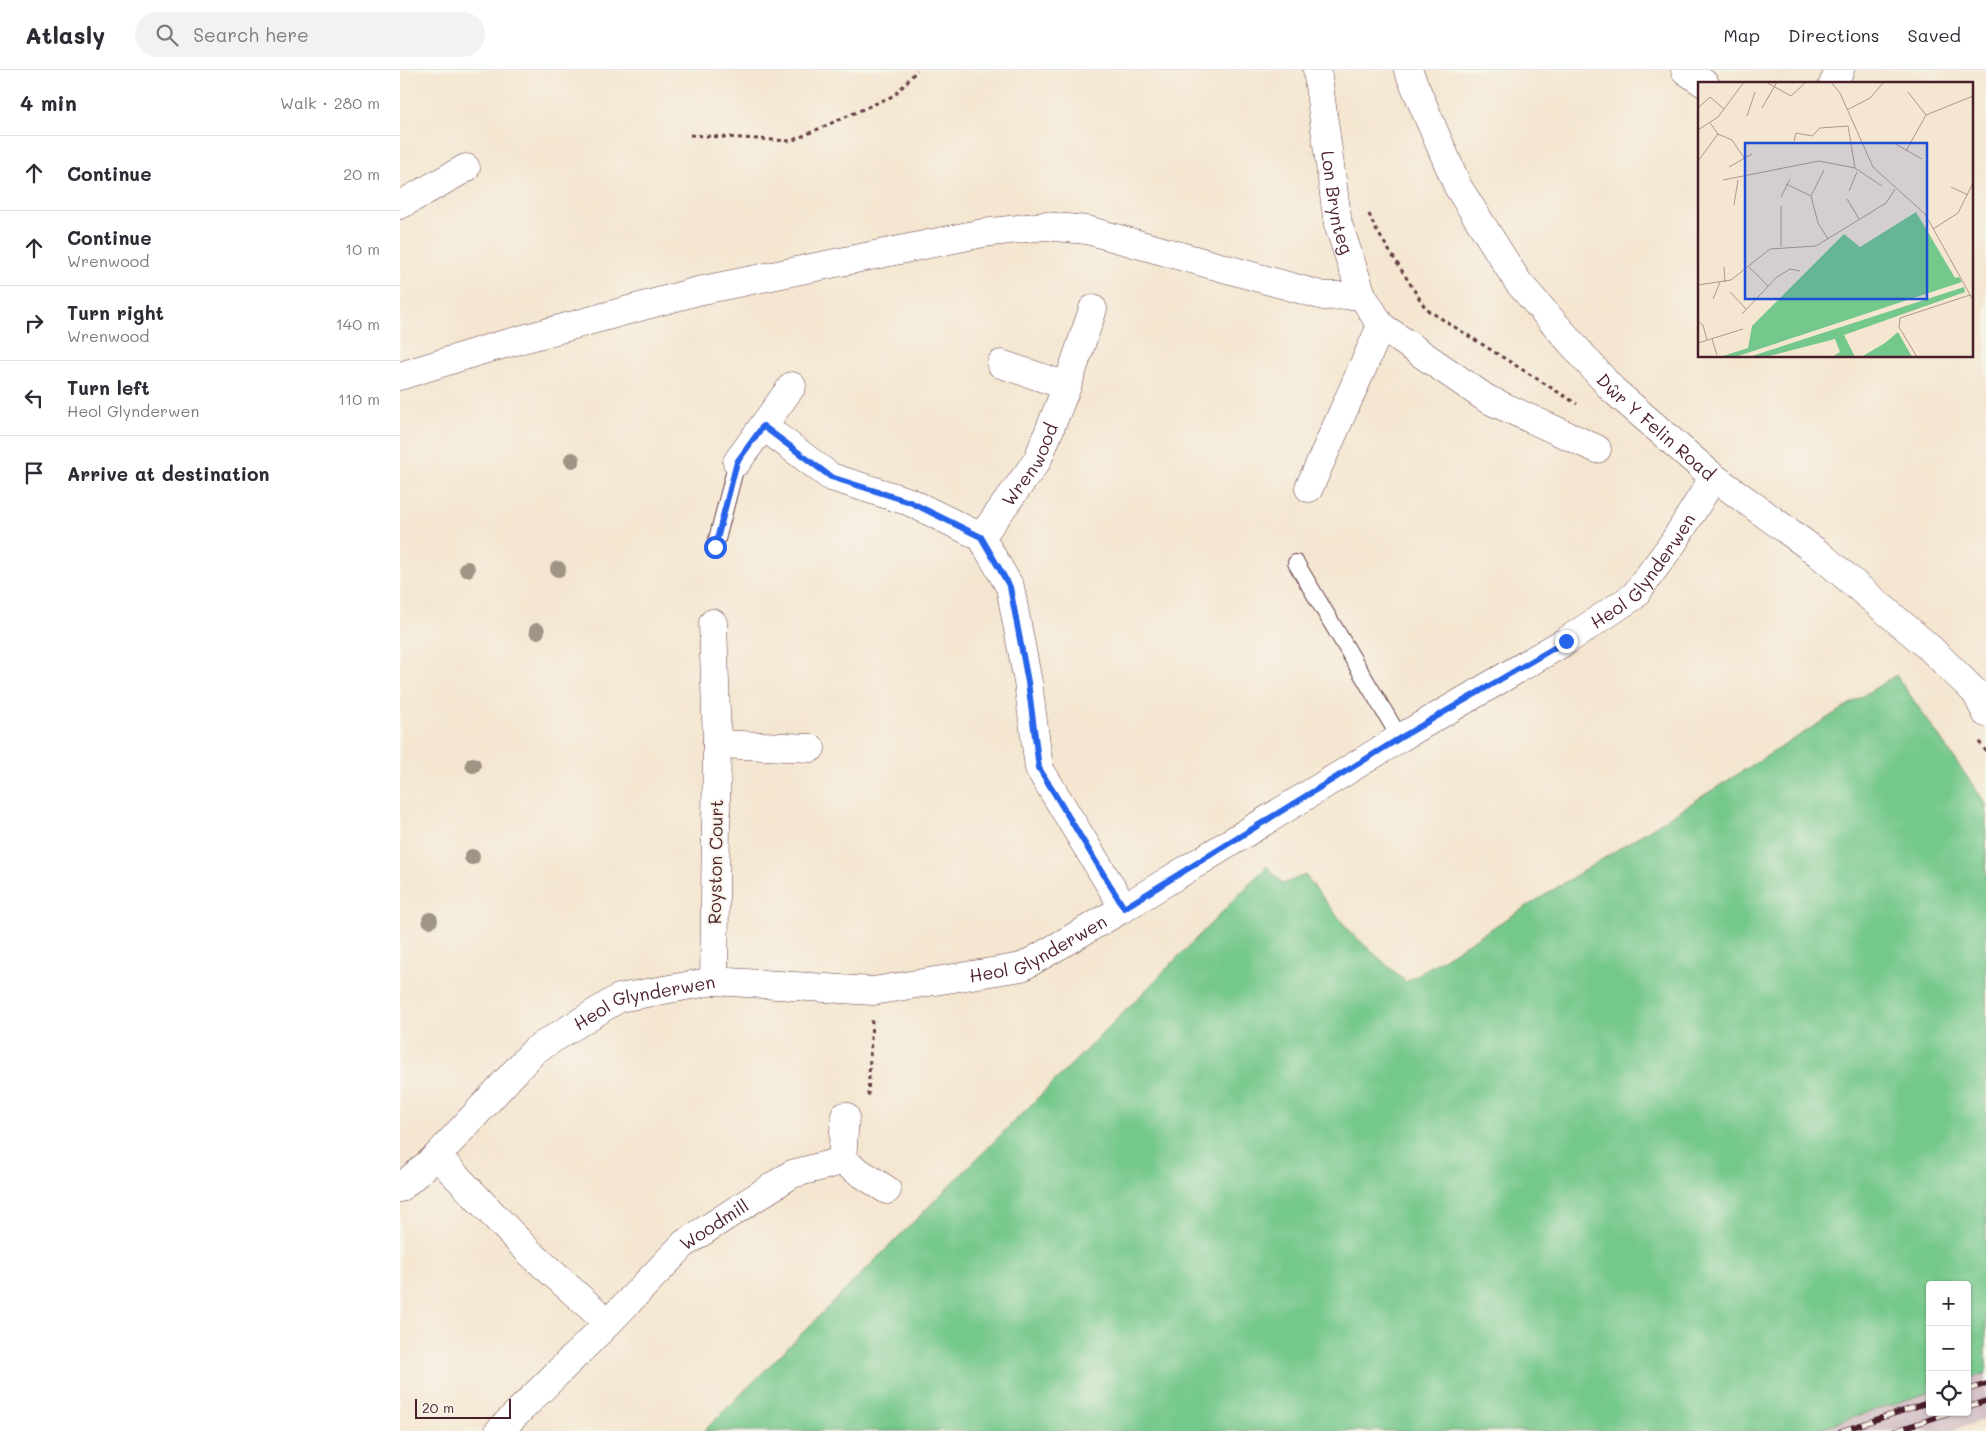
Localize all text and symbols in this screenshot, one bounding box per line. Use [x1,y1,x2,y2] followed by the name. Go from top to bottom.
[135,12,485,57] search box
[25,19,105,50] text: Atlasly
[153,21,181,49] icon: search
[193,22,309,47] text: Search here
[1723,23,1760,47] text: Map
[1788,23,1880,47] text: Directions
[1908,23,1961,47] text: Saved
[1698,82,1974,358] inset map
[20,89,77,116] text: 4 min
[280,92,380,113] text: Walk · 280 m
[1316,149,1359,257] street label: Lon Brynteg
[20,159,48,187] icon: ahead
[67,161,152,186] text: Continue
[343,163,380,184] text: 20 m
[67,225,152,250] text: Continue
[20,234,48,262] icon: ahead
[345,238,380,259] text: 10 m
[67,250,149,271] text: Wrenwood
[67,300,164,325] text: Turn right
[20,309,48,337] icon: right
[336,313,380,334] text: 140 m
[67,325,149,346] text: Wrenwood
[1592,368,1720,485] street label: Dŵr Y Felin Road
[67,375,150,400] text: Turn left
[20,384,48,412] icon: left
[338,388,380,409] text: 110 m
[67,400,199,421] text: Heol Glynderwen
[996,419,1063,511] street label: Wrenwood
[20,459,48,487] icon: arrive
[67,461,270,486] text: Arrive at destination
[1586,509,1701,634] street label: Heol Glynderwen
[704,536,727,559] route start
[1555,630,1578,653] route end
[702,799,728,925] street label: Royston Court
[967,909,1111,987] street label: Heol Glynderwen
[569,969,717,1035] street label: Heol Glynderwen
[675,1193,753,1255] street label: Woodmill
[1926,1281,1971,1416] map controls
[1926,1281,1971,1326] button: +
[1926,1326,1971,1371] button: −
[1926,1371,1971,1416] button: locate
[415,1396,511,1419] scale bar
[422,1398,454,1417] text: 20 m

